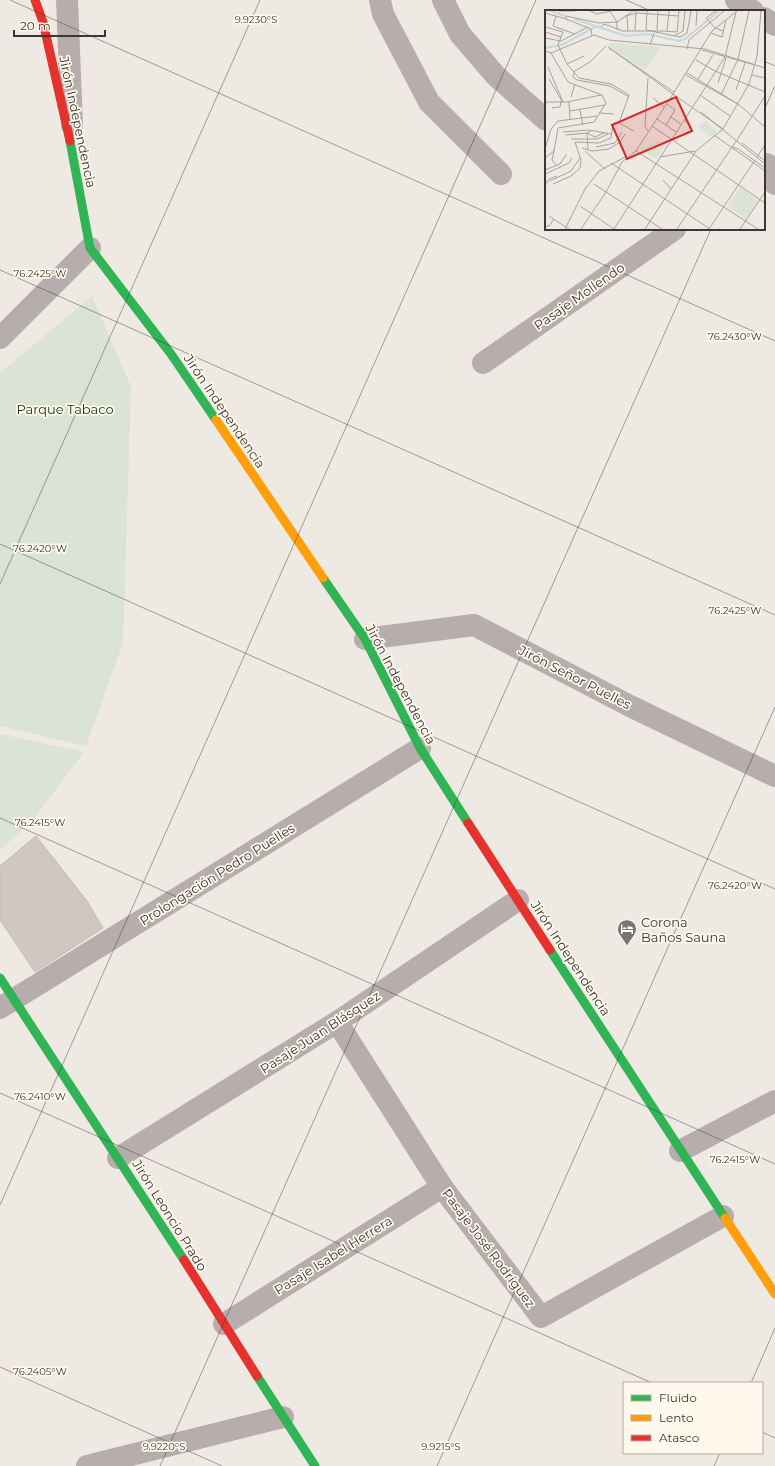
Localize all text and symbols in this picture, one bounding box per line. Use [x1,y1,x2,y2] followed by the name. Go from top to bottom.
[545,10,765,230] inset map
[14,12,105,38] scale bar
[235,13,277,26] text: 9.9230°S
[20,18,51,33] text: 20 m
[56,54,100,189] street label: Jirón Independencia
[531,259,627,333] street label: Pasaje Mollendo
[14,267,66,280] text: 76.2425°W
[708,330,762,343] text: 76.2430°W
[180,350,269,471] street label: Jirón Independencia
[16,401,114,417] park label: Parque Tabaco
[13,542,67,555] text: 76.2420°W
[709,604,761,617] text: 76.2425°W
[362,620,440,747] street label: Jirón Independencia
[515,641,634,712] street label: Jirón Señor Puelles
[15,816,65,829] text: 76.2415°W
[136,820,298,928] street label: Prolongación Pedro Puelles
[708,879,762,892] text: 76.2420°W
[527,897,614,1019] street label: Jirón Independencia
[641,914,726,945] place label: Corona Baños Sauna
[616,918,638,946] hotel icon: Corona Baños Sauna
[257,987,383,1077] street label: Pasaje Juan Blásquez
[14,1090,66,1103] text: 76.2410°W
[710,1153,760,1166] text: 76.2415°W
[129,1155,211,1274] street label: Jirón Leoncio Prado
[439,1185,539,1311] street label: Pasaje José Rodríguez
[271,1212,395,1298] street label: Pasaje Isabel Herrera
[13,1365,67,1378] text: 76.2405°W
[623,1382,763,1454] legend
[659,1390,697,1405] text: Fluido
[659,1410,694,1425] text: Lento
[659,1430,699,1445] text: Atasco
[143,1440,185,1453] text: 9.9220°S
[421,1440,461,1453] text: 9.9215°S

